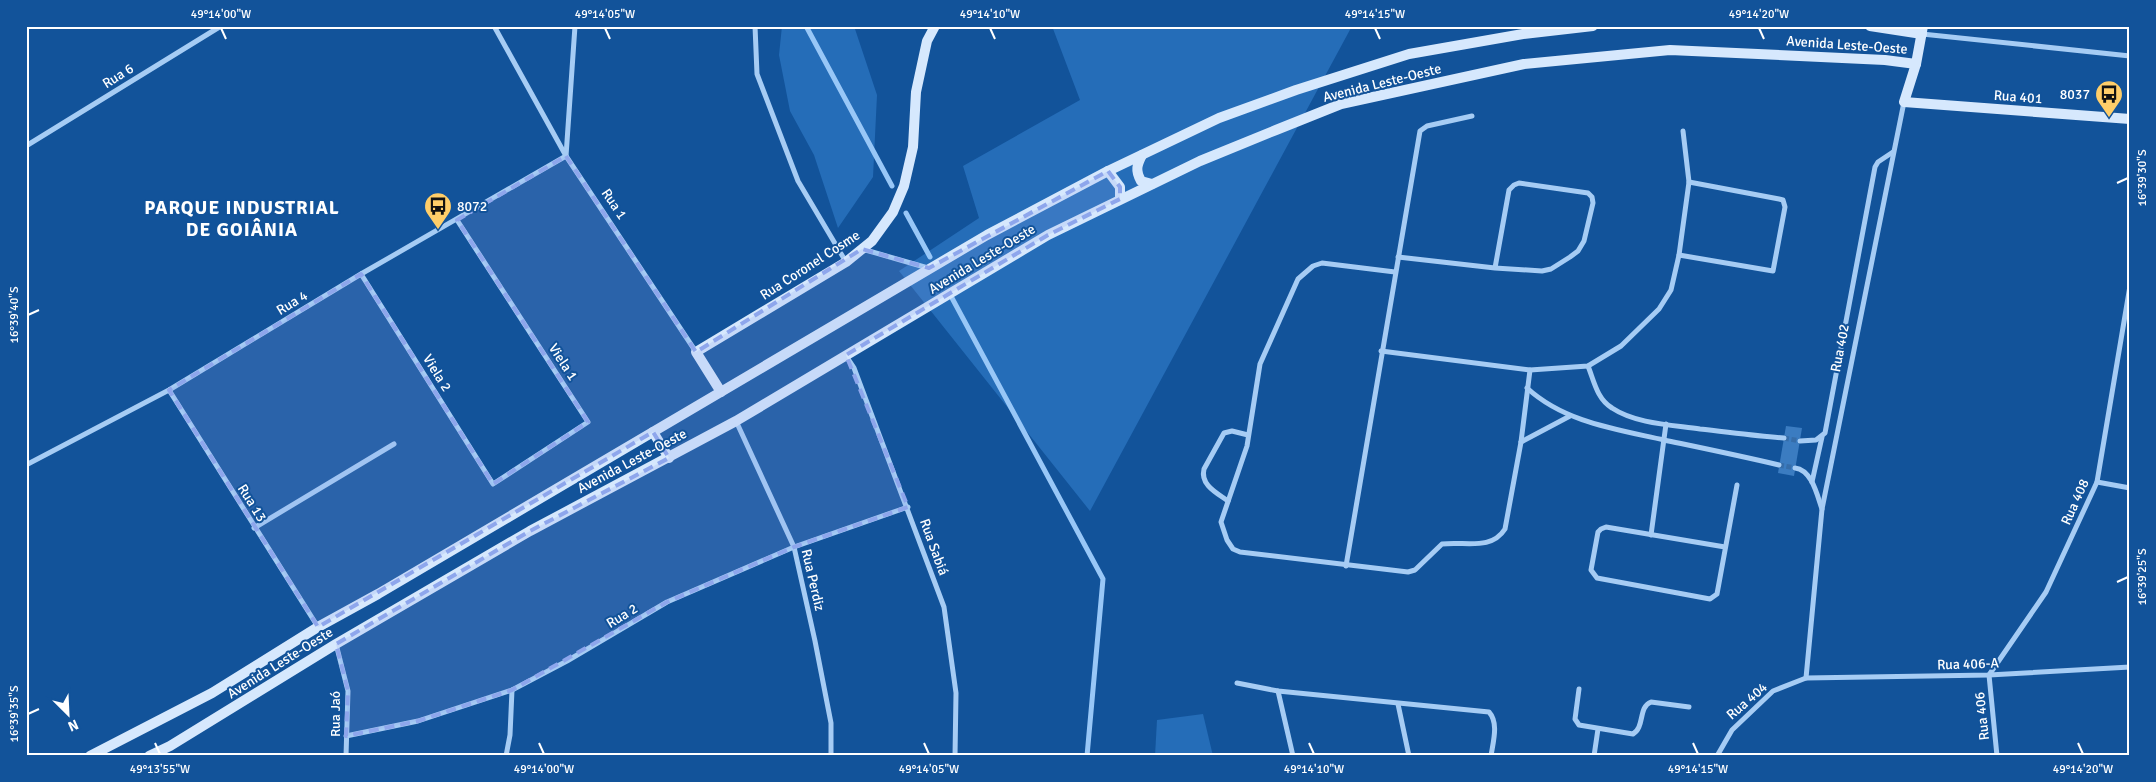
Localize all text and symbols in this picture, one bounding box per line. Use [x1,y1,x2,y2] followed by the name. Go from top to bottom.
[191,7,251,22] text: 49°14'00"W
[575,7,635,22] text: 49°14'05"W
[960,7,1020,22] text: 49°14'10"W
[1345,7,1405,22] text: 49°14'15"W
[1729,7,1789,22] text: 49°14'20"W
[1786,32,1908,58] street label: Avenida Leste-Oeste
[99,60,137,92] street label: Rua 6
[1321,60,1443,106] street label: Avenida Leste-Oeste
[2094,79,2124,118] bus stop icon: 8037
[2060,86,2090,103] place label: 8037
[1993,87,2043,107] street label: Rua 401
[2135,149,2150,207] text: 16°39'30"S
[598,185,630,223] street label: Rua 1
[423,191,453,230] bus stop icon: 8072
[144,196,340,242] district label: PARQUE INDUSTRIAL DE GOIÂNIA
[457,198,487,215] place label: 8072
[926,220,1038,298] street label: Avenida Leste-Oeste
[757,226,863,304] street label: Rua Coronel Cosme
[7,286,22,344] text: 16°39'40"S
[273,287,311,319] street label: Rua 4
[1827,323,1853,373] street label: Rua 402
[545,340,581,384] street label: Viela 1
[419,351,455,395] street label: Viela 2
[574,425,690,497] street label: Avenida Leste-Oeste
[2057,476,2093,528] street label: Rua 408
[234,481,270,525] street label: Rua 13
[916,516,952,578] street label: Rua Sabiá
[798,547,828,613] street label: Rua Perdiz
[2135,548,2150,606] text: 16°39'25"S
[603,600,641,632] street label: Rua 2
[224,624,336,702] street label: Avenida Leste-Oeste
[1937,654,2000,674] street label: Rua 406-A
[1723,678,1771,723] street label: Rua 404
[7,685,22,743] text: 16°39'35"S
[42,690,92,740] north arrow
[327,691,344,737] street label: Rua Jaó
[1971,691,1993,741] street label: Rua 406
[65,716,81,735] text: N
[130,762,190,777] text: 49°13'55"W
[514,762,574,777] text: 49°14'00"W
[899,762,959,777] text: 49°14'05"W
[1284,762,1344,777] text: 49°14'10"W
[1668,762,1728,777] text: 49°14'15"W
[2053,762,2113,777] text: 49°14'20"W

